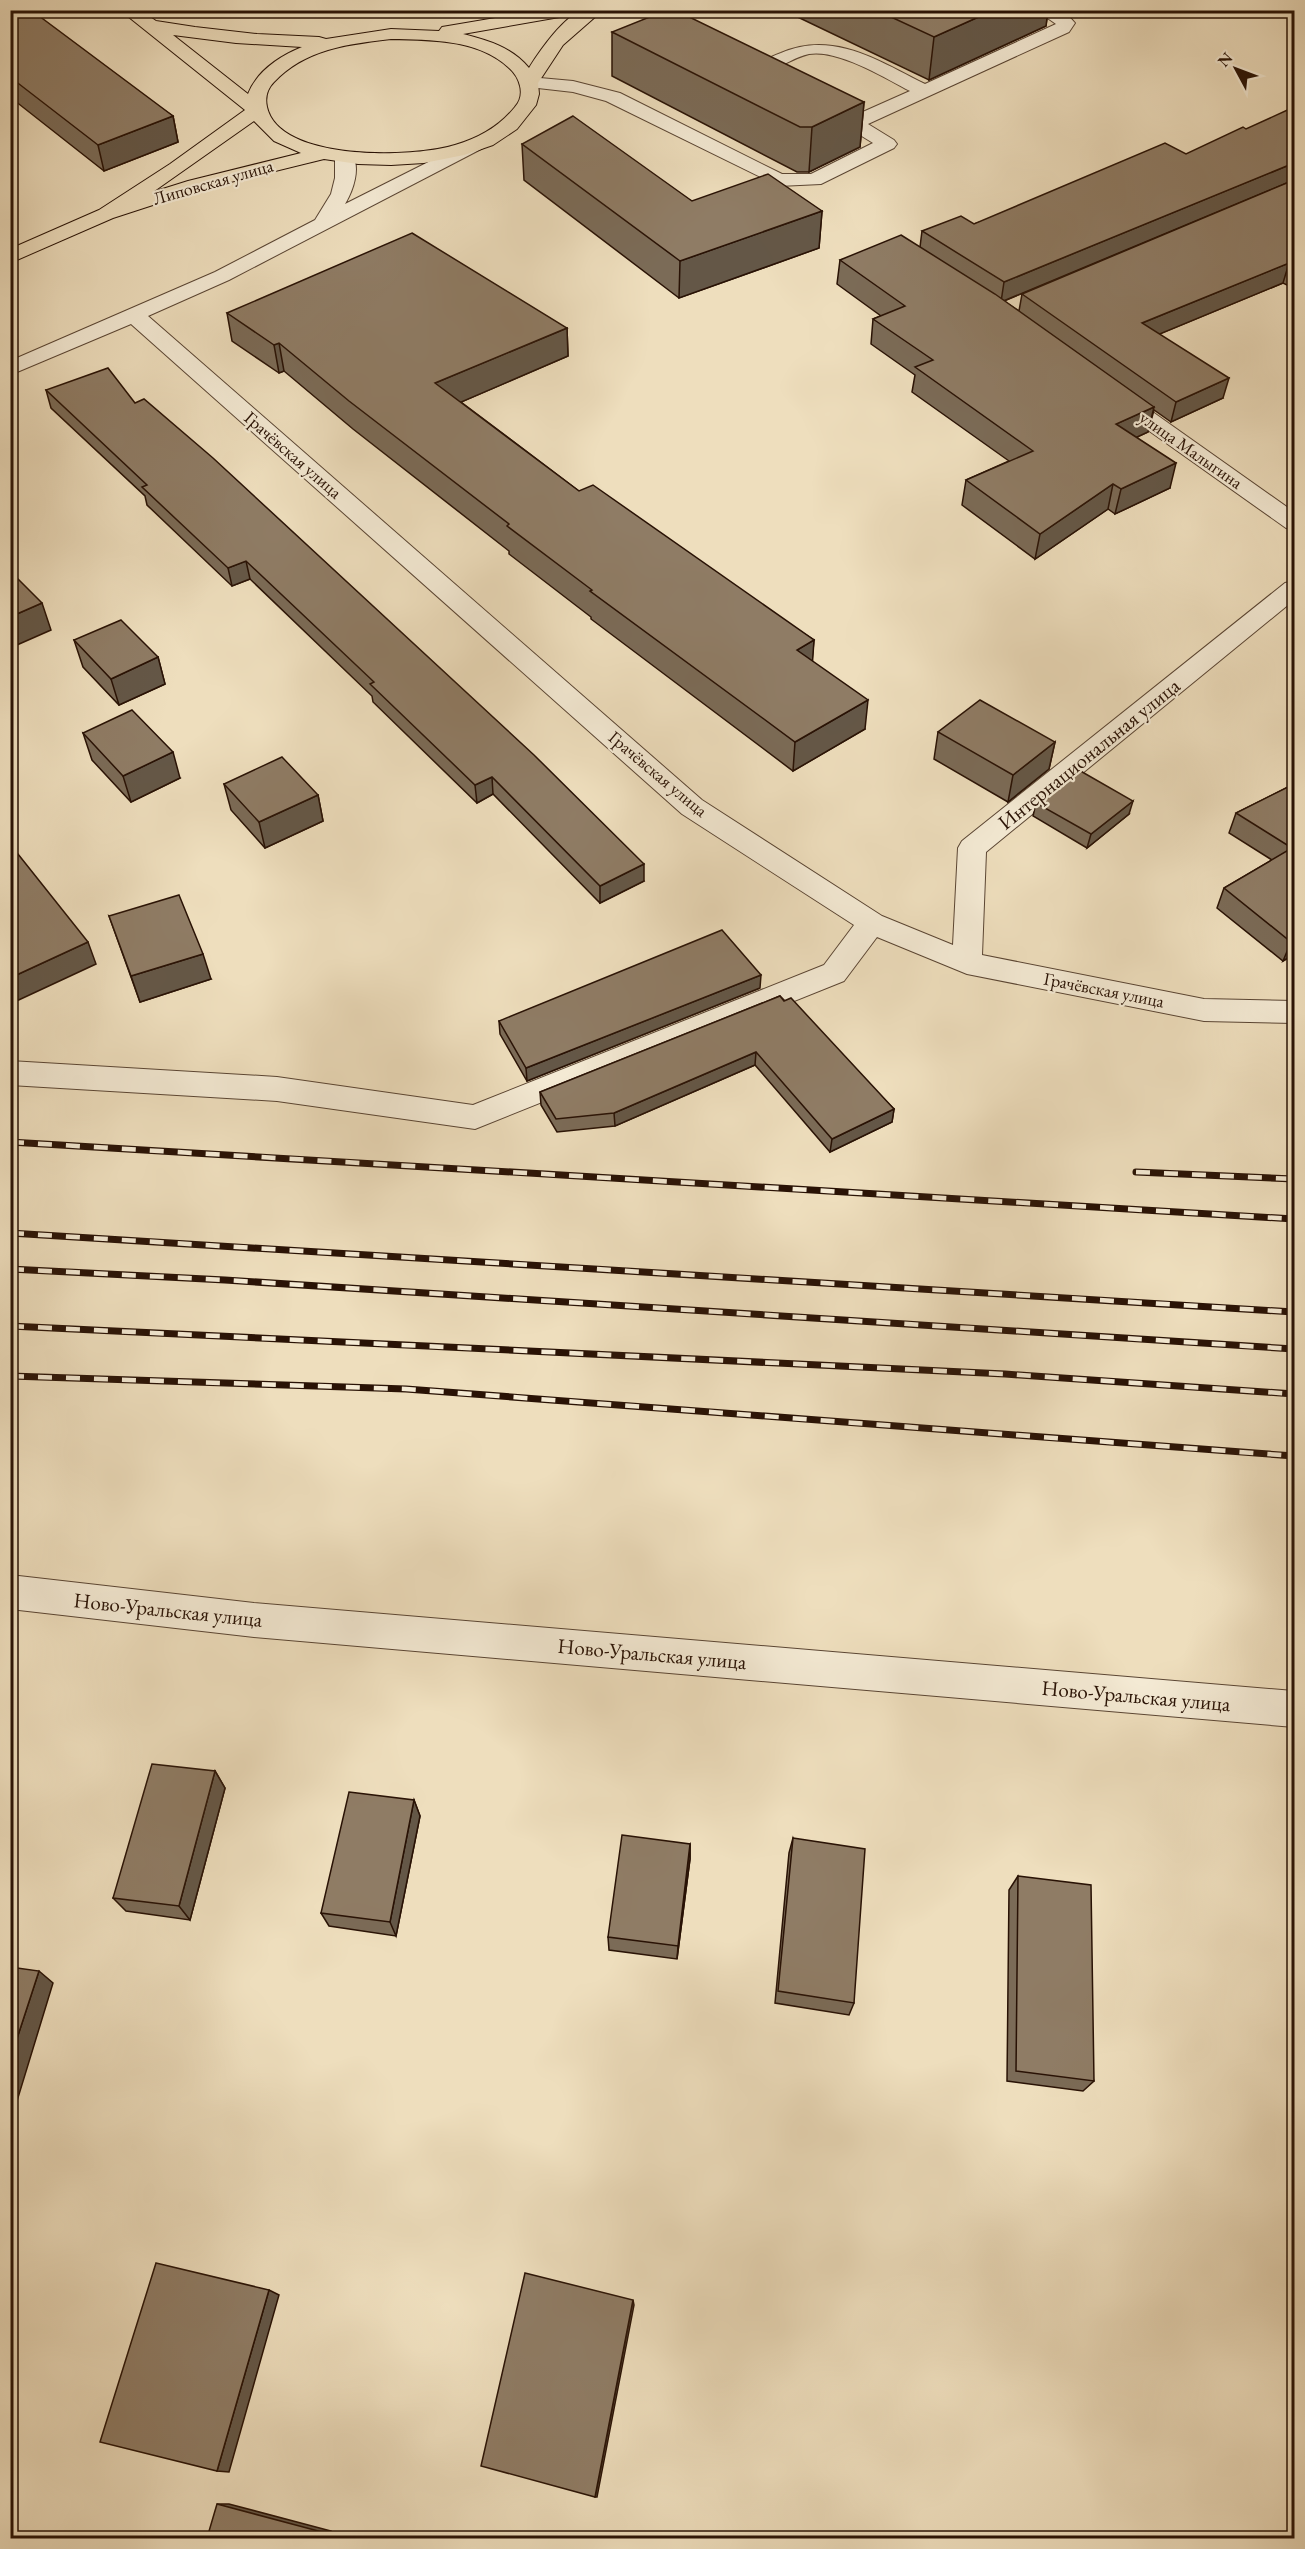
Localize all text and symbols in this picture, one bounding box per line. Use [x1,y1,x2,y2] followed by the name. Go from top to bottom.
[1206,39,1266,99] north arrow
[1213,48,1237,71] text: N
[150,153,276,210] street label: Липовская улица
[240,406,348,504] street label: Грачёвская улица
[1135,406,1248,494] street label: улица Малыгина
[992,671,1186,835] street label: Интернациональная улица
[604,726,713,822] street label: Грачёвская улица
[1042,967,1167,1013] street label: Грачёвская улица
[72,1586,264,1633] street label: Ново-Уральская улица
[556,1632,748,1675] street label: Ново-Уральская улица
[1040,1674,1232,1717] street label: Ново-Уральская улица

